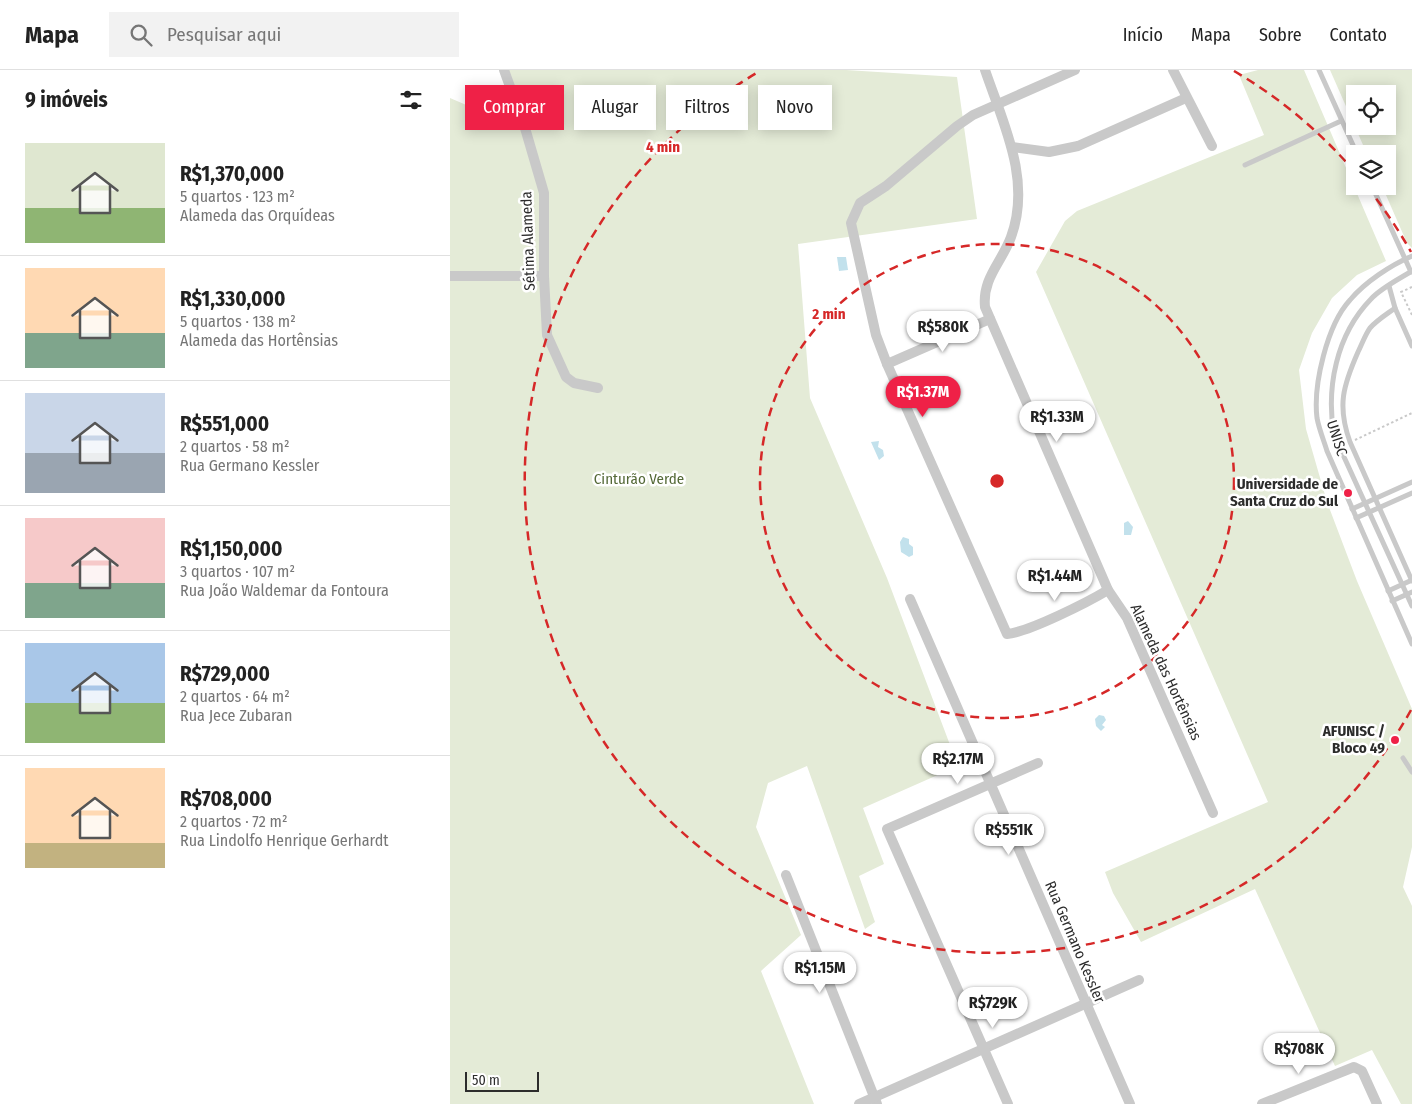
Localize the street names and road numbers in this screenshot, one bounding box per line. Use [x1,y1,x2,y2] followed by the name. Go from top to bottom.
[517,191,539,291] street label: Sétima Alameda
[1323,418,1351,459] street label: UNISC
[1127,601,1205,743] street label: Alameda das Hortênsias
[1041,878,1109,1006] street label: Rua Germano Kessler

